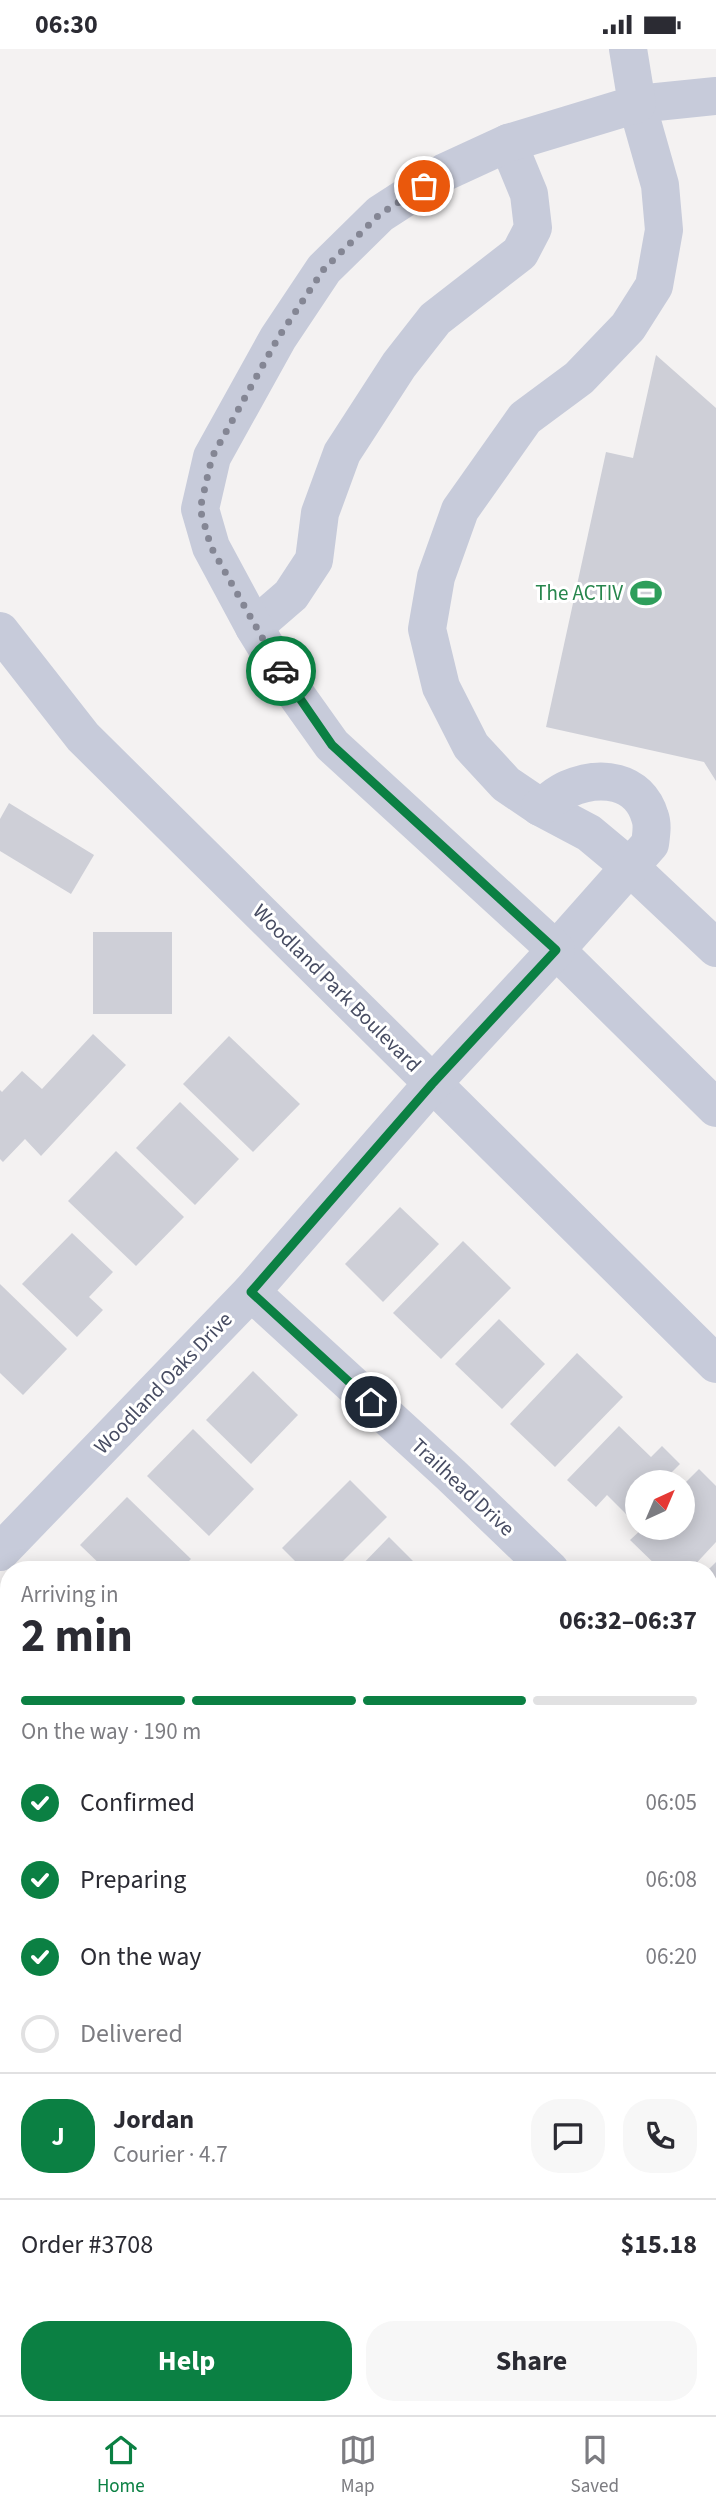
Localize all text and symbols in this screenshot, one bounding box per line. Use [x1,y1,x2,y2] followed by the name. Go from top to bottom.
[35,6,98,43] text: 06:30
[394,156,454,216] pin
[405,167,443,205] icon: bag
[629,576,663,610] sports icon: The ACTIV
[535,578,623,608] place label: The ACTIV
[246,636,316,706] courier
[262,652,300,690] icon: car
[246,897,428,1079] street label: Woodland Park Boulevard
[87,1305,239,1461] street label: Woodland Oaks Drive
[341,1372,401,1432] pin
[352,1383,390,1421] icon: home
[405,1431,521,1543] street label: Trailhead Drive
[625,1470,695,1540] north arrow
[625,1470,695,1540] map controls
[21,1578,119,1611] text: Arriving in
[559,1602,697,1639] text: 06:32–06:37
[21,1604,133,1669] text: 2 min
[21,1715,201,1748] text: On the way · 190 m
[21,1784,59,1822] icon: check
[80,1784,195,1821] text: Confirmed
[646,1786,697,1819] text: 06:05
[21,1861,59,1899] icon: check
[80,1861,186,1898] text: Preparing
[646,1863,697,1896] text: 06:08
[21,1938,59,1976] icon: check
[80,1938,201,1975] text: On the way
[646,1940,697,1973] text: 06:20
[80,2015,183,2052] text: Delivered
[531,2099,605,2173] button: chat
[623,2099,697,2173] button: phone
[113,2101,194,2138] text: Jordan
[51,2118,65,2155] text: J
[113,2138,228,2171] text: Courier · 4.7
[21,2226,153,2263] text: Order #3708
[621,2226,697,2263] text: $15.18
[21,2321,352,2401] button: Help
[366,2321,697,2401] button: Share
[97,2431,145,2500] tab: Home
[339,2431,377,2500] tab: Map
[571,2431,619,2500] tab: Saved

